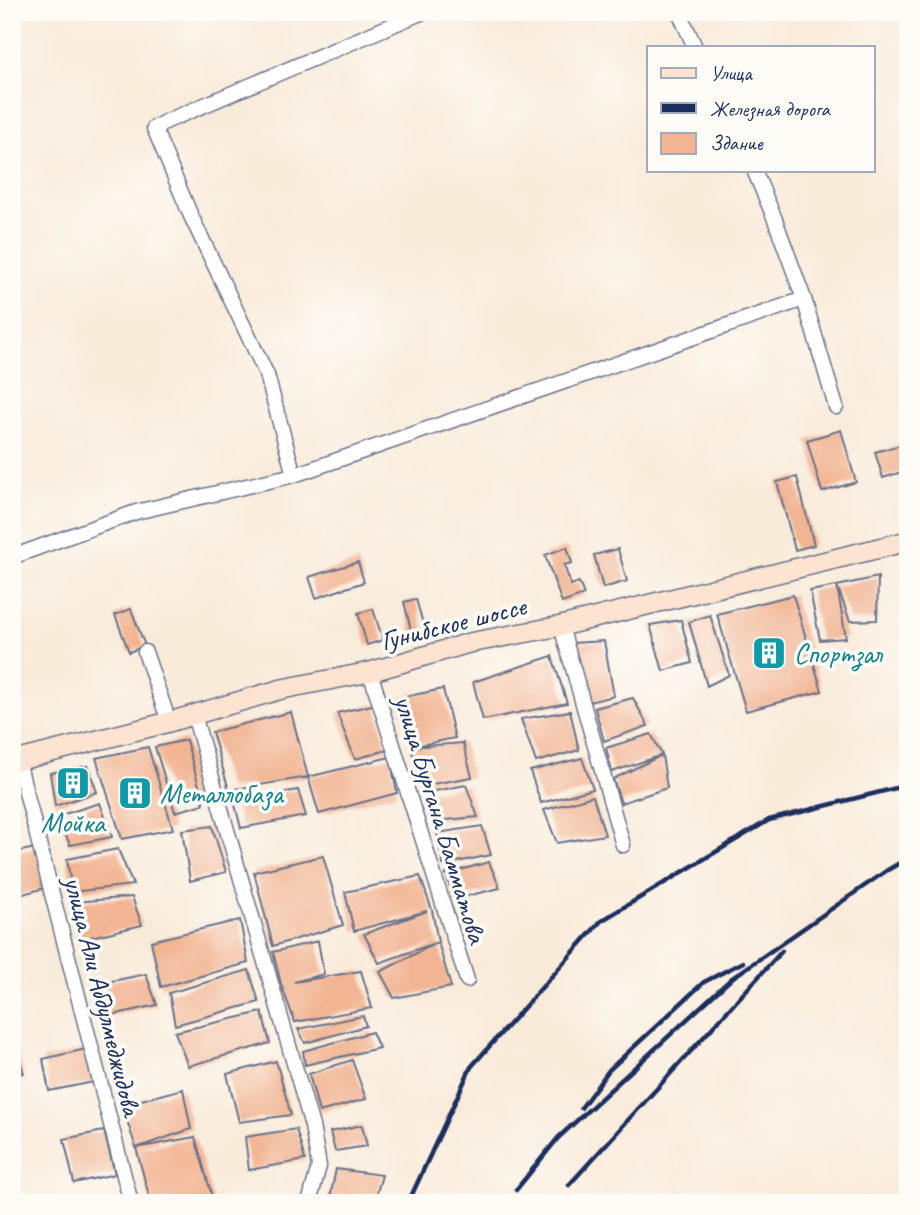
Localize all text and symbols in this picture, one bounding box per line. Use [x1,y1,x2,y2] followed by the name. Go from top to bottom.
[647,46,874,172] legend
[710,60,753,86] text: Улица
[710,96,831,122] text: Железная дорога
[710,130,764,156] text: Здание
[377,588,531,658] street label: Гунибское шоссе
[750,634,788,672] building icon: Спортзал
[794,636,883,672] place label: Спортзал
[386,689,496,949] street label: улица Бургана Бамматова
[54,764,92,802] building icon: Мойка
[116,774,154,812] building icon: Металлобаза
[160,776,284,811] place label: Металлобаза
[41,805,107,840] place label: Мойка
[56,871,150,1122] street label: улица Али Абдулмеджидова

